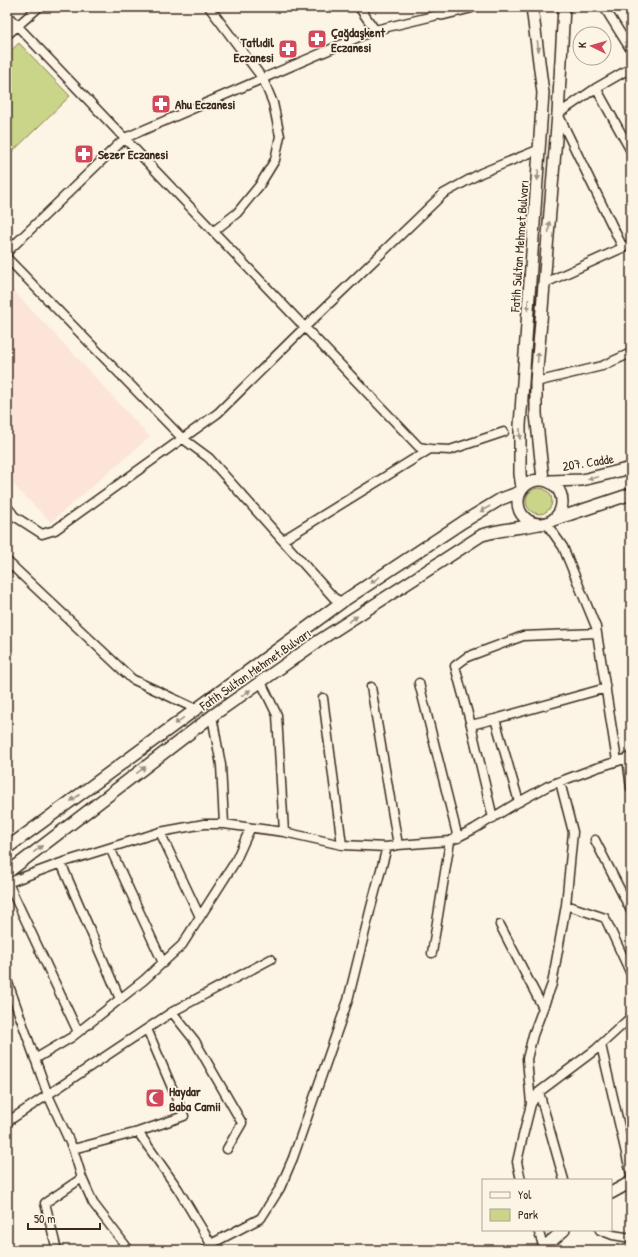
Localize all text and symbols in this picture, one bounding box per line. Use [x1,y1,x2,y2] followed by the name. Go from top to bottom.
[331,23,386,56] place label: Çağdaşkent Eczanesi
[572,26,612,66] north arrow
[306,28,328,50] pharmacy icon: Çağdaşkent Eczanesi
[234,33,275,66] place label: Tatlıdil Eczanesi
[277,38,299,60] pharmacy icon: Tatlıdil Eczanesi
[535,40,541,52] one-way arrow
[575,41,589,49] text: K
[150,93,172,115] pharmacy icon: Ahu Eczanesi
[175,95,235,113] place label: Ahu Eczanesi
[73,143,95,165] pharmacy icon: Sezer Eczanesi
[98,145,168,163] place label: Sezer Eczanesi
[534,169,541,181] one-way arrow
[505,179,533,314] street label: Fatih Sultan Mehmet Bulvarı
[545,221,552,233] one-way arrow
[525,299,532,311] one-way arrow
[535,351,542,363] one-way arrow
[517,428,523,441] one-way arrow
[561,449,615,475] street label: 207. Cadde
[587,475,599,481] one-way arrow
[479,506,491,513] one-way arrow
[370,576,381,584] one-way arrow
[348,615,358,623] one-way arrow
[195,624,314,715] street label: Fatih Sultan Mehmet Bulvarı
[240,689,251,697] one-way arrow
[174,717,185,725] one-way arrow
[136,766,147,774] one-way arrow
[69,794,80,802] one-way arrow
[33,845,43,853] one-way arrow
[169,1082,221,1115] place label: Haydar Baba Camii
[144,1087,166,1109] mosque icon: Haydar Baba Camii
[482,1179,612,1231] legend
[518,1186,532,1203] text: Yol
[28,1205,100,1231] scale bar
[518,1206,538,1223] text: Park
[34,1210,55,1227] text: 50 m

